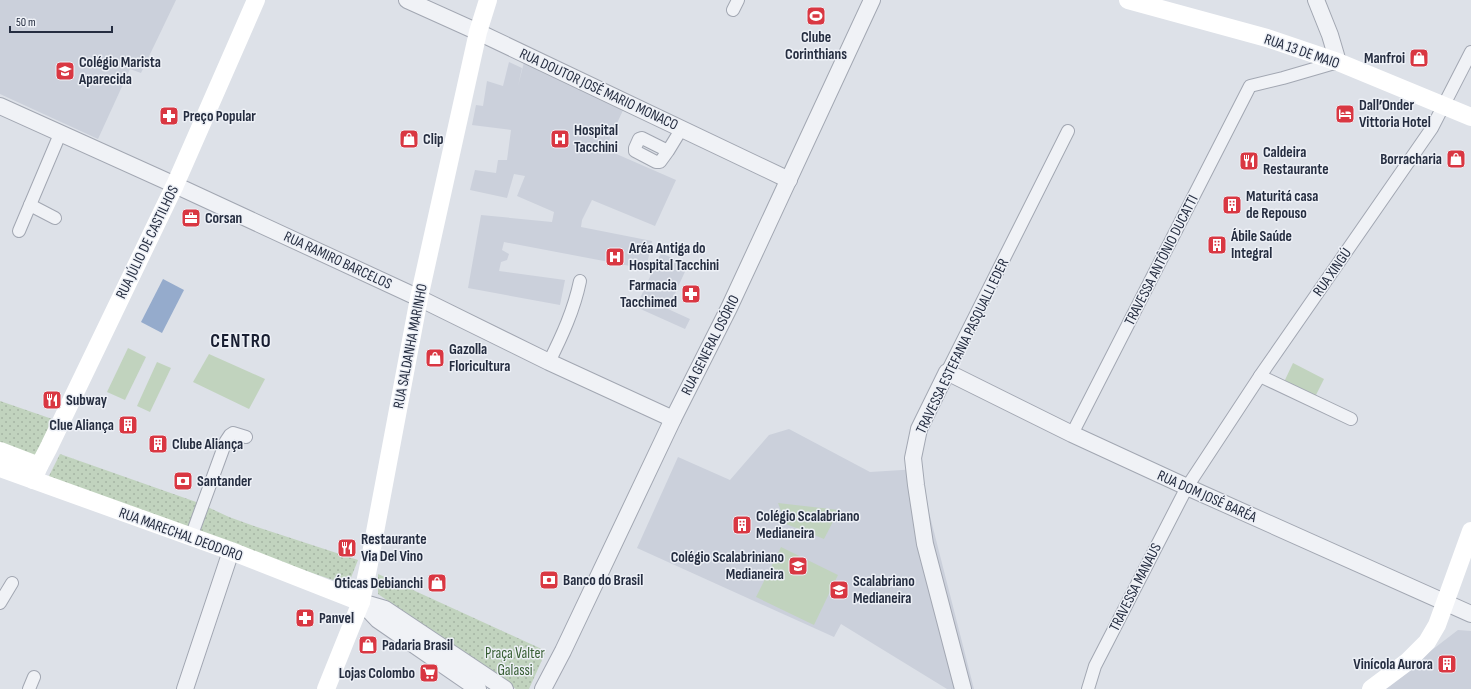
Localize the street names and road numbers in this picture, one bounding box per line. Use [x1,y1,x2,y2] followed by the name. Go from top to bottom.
[1262,30,1342,73] street label: RUA 13 DE MAIO
[516,44,681,135] street label: RUA DOUTOR JOSÉ MARIO MONACO
[112,182,183,302] street label: RUA JÚLIO DE CASTILHOS
[1120,192,1203,329] street label: TRAVESSA ANTÔNIO DUCATTI
[281,227,395,294] street label: RUA RAMIRO BARCELOS
[1309,244,1356,300] street label: RUA XINGÚ
[912,255,1013,437] street label: TRAVESSA ESTEFANIA PASQUALLI EDER
[389,282,432,410] street label: RUA SALDANHA MARINHO
[677,292,744,399] street label: RUA GENERAL OSÓRIO
[1154,466,1260,527] street label: RUA DOM JOSÉ BARÉA
[116,503,245,566] street label: RUA MARECHAL DEODORO
[1105,540,1166,634] street label: TRAVESSA MANAUS

